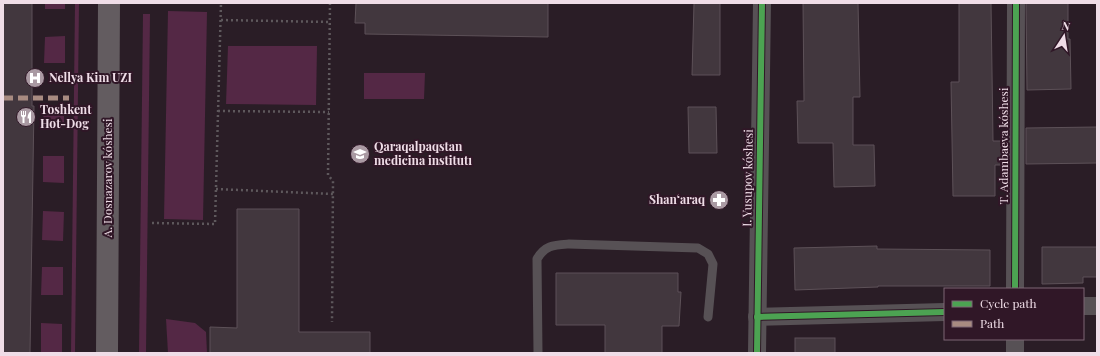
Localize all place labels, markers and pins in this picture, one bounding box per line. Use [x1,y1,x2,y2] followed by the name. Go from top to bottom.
[24,67,46,89] hospital icon: Nellya Kim UZI
[49,69,133,85] place label: Nellya Kim UZI
[40,101,92,131] place label: Toshkent Hot-Dog
[15,106,37,128] restaurant icon: Toshkent Hot-Dog
[374,138,472,168] place label: Qaraqalpaqstan medicina institutı
[349,143,371,165] school or university icon: Qaraqalpaqstan medicina institutı
[708,189,730,211] pharmacy icon: Shanʻaraq
[649,191,705,207] place label: Shanʻaraq

